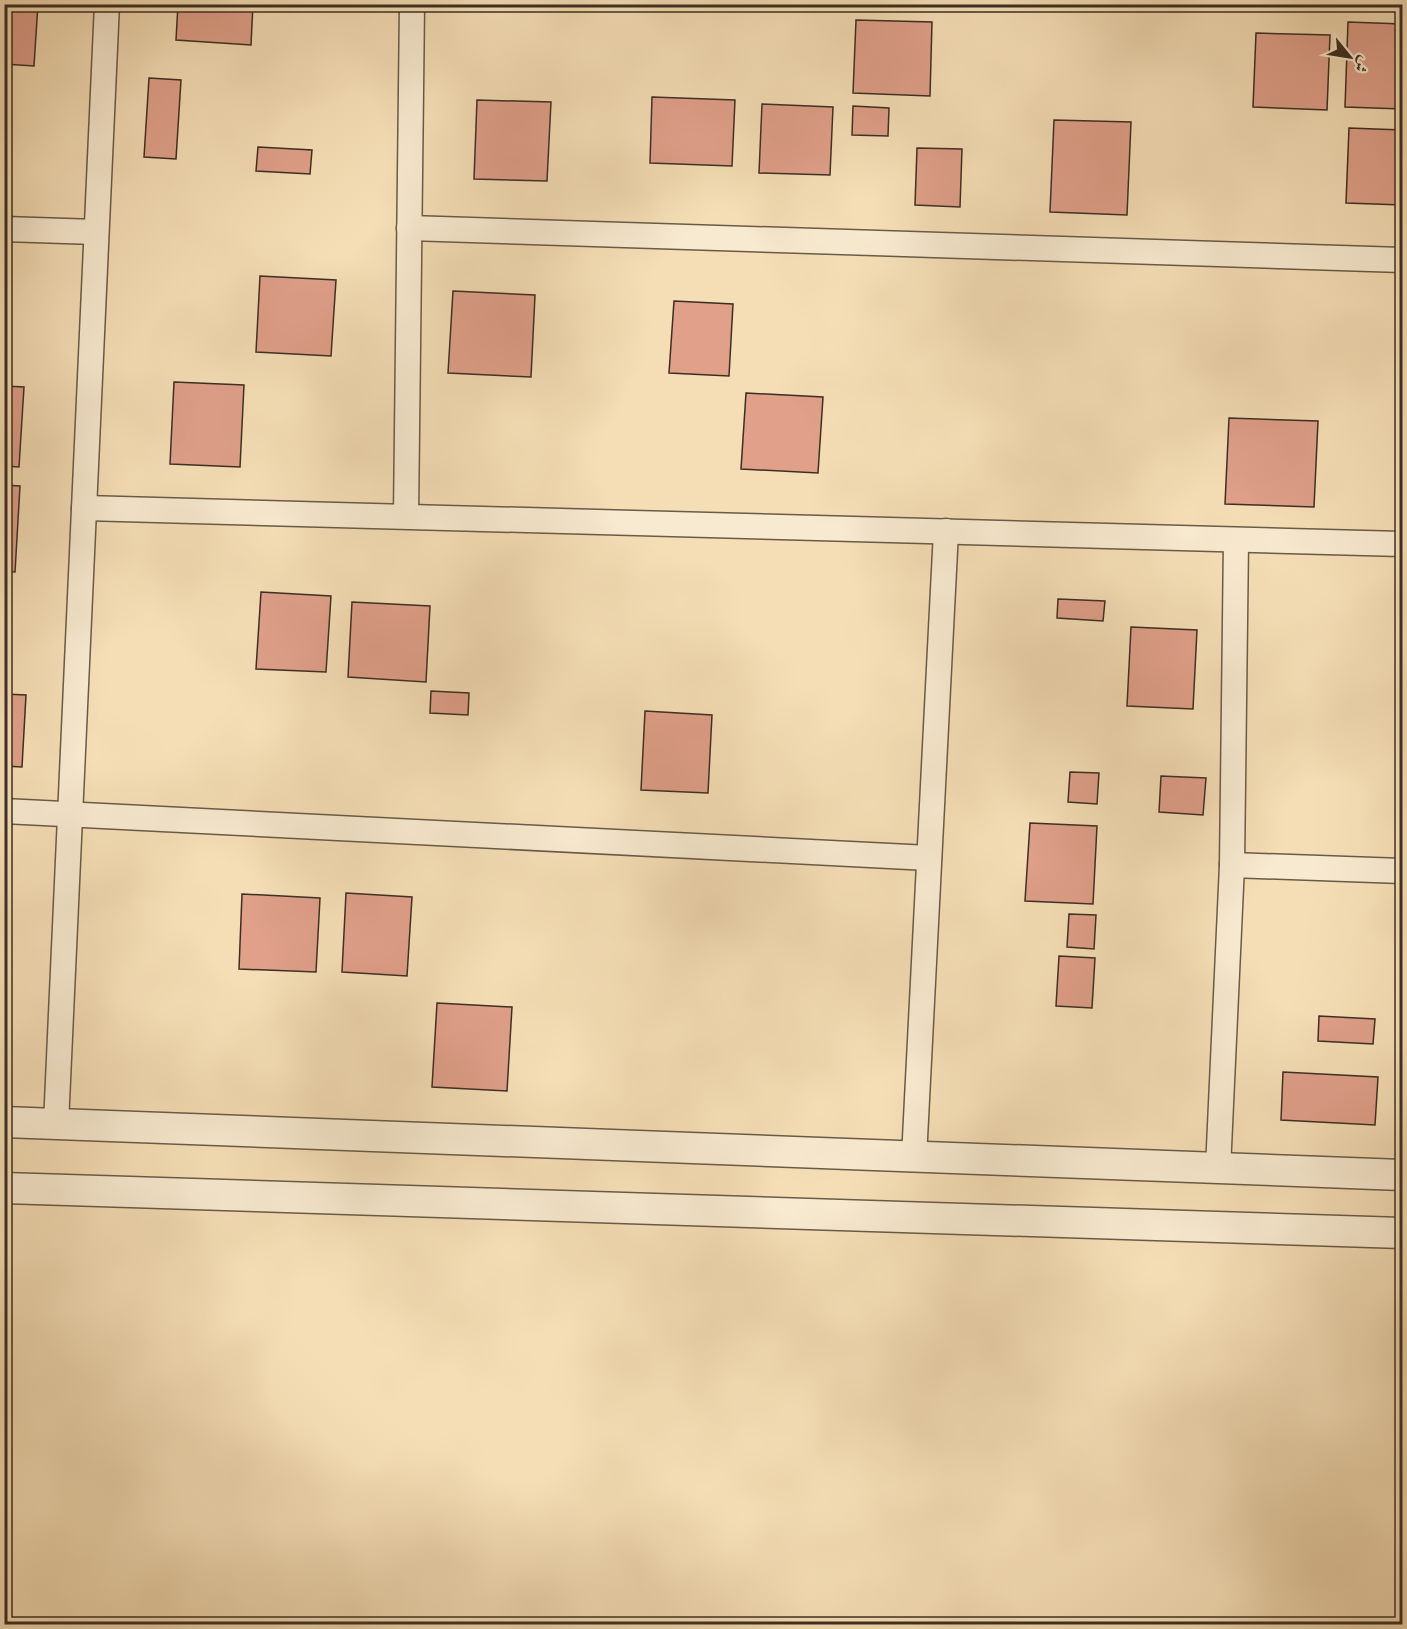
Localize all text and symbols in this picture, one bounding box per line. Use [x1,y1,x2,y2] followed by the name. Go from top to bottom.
[1320,27,1380,87] north arrow
[1349,52,1376,76] text: ش

